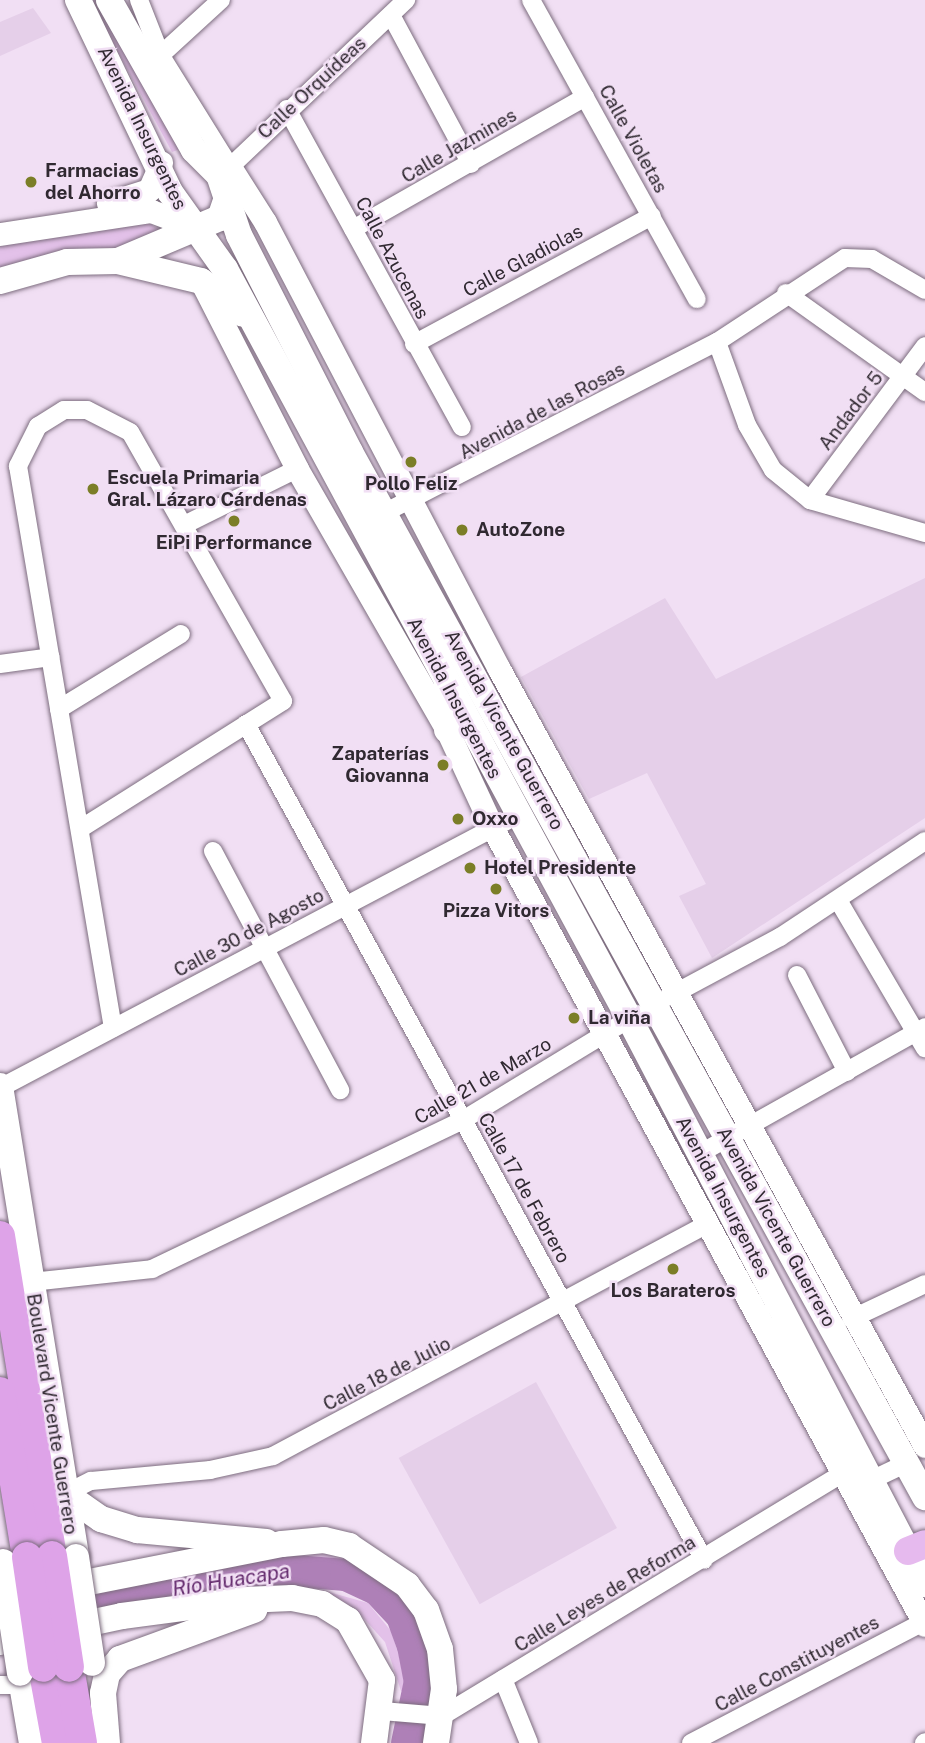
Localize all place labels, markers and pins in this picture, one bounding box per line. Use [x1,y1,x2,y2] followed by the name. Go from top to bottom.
[45,160,141,204] place label: Farmacias del Ahorro
[23,174,39,190] marker: Farmacias del Ahorro
[403,454,419,470] marker: Pollo Feliz
[107,467,307,511] place label: Escuela Primaria Gral. Lázaro Cárdenas
[365,473,457,495] place label: Pollo Feliz
[85,481,101,497] marker: Escuela Primaria Gral. Lázaro Cárdenas
[226,513,242,529] marker: EiPi Performance
[476,519,565,541] place label: AutoZone
[454,522,470,538] marker: AutoZone
[156,532,312,554] place label: EiPi Performance
[331,743,429,787] place label: Zapaterías Giovanna
[435,757,451,773] marker: Zapaterías Giovanna
[472,808,518,830] place label: Oxxo
[450,811,466,827] marker: Oxxo
[484,857,636,879] place label: Hotel Presidente
[462,860,478,876] marker: Hotel Presidente
[488,881,504,897] marker: Pizza Vitors
[443,900,549,922] place label: Pizza Vitors
[588,1007,651,1029] place label: La viña
[566,1010,582,1026] marker: La viña
[665,1261,681,1277] marker: Los Barateros
[610,1280,736,1302] place label: Los Barateros

